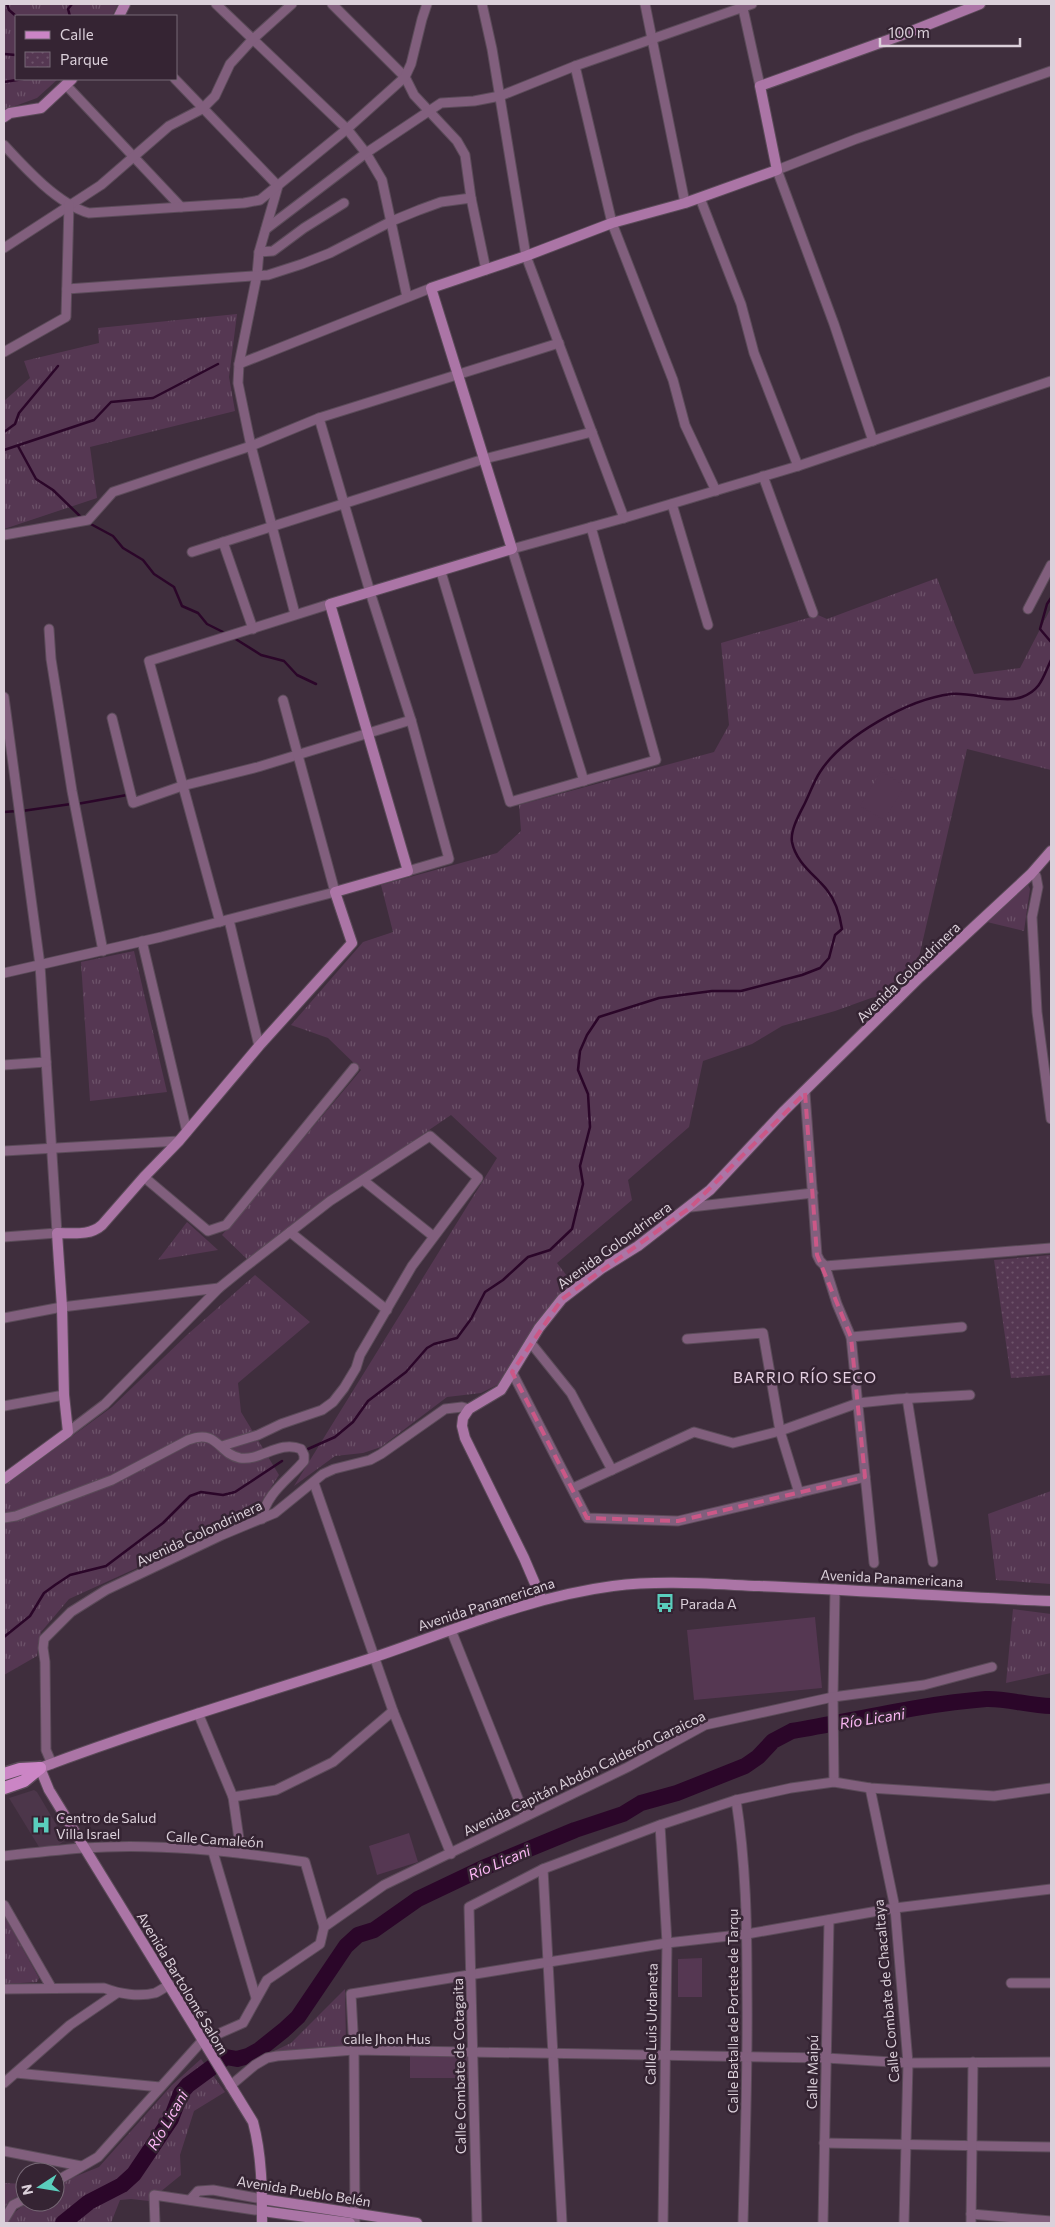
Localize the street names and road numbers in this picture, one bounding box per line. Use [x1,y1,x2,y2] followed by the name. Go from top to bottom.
[853,918,963,1026] street label: Avenida Golondrinera
[554,1198,674,1292] street label: Avenida Golondrinera
[133,1496,265,1570] street label: Avenida Golondrinera
[820,1566,964,1590] street label: Avenida Panamericana
[415,1574,557,1634] street label: Avenida Panamericana
[460,1707,708,1839] street label: Avenida Capitán Abdón Calderón Garaicoa
[166,1827,264,1851] street label: Calle Camaleón
[870,1899,902,2083] street label: Calle Combate de Chacaltaya
[134,1909,232,2057] street label: Avenida Bartolomé Salom
[724,1909,741,2113] street label: Calle Batalla de Portete de Tarqu
[641,1963,661,2085] street label: Calle Luis Urdaneta
[449,1978,469,2154] street label: Calle Combate de Cotagaita
[343,2030,431,2047] street label: calle Jhon Hus
[803,2035,821,2109] street label: Calle Maipú
[236,2172,372,2210] street label: Avenida Pueblo Belén

